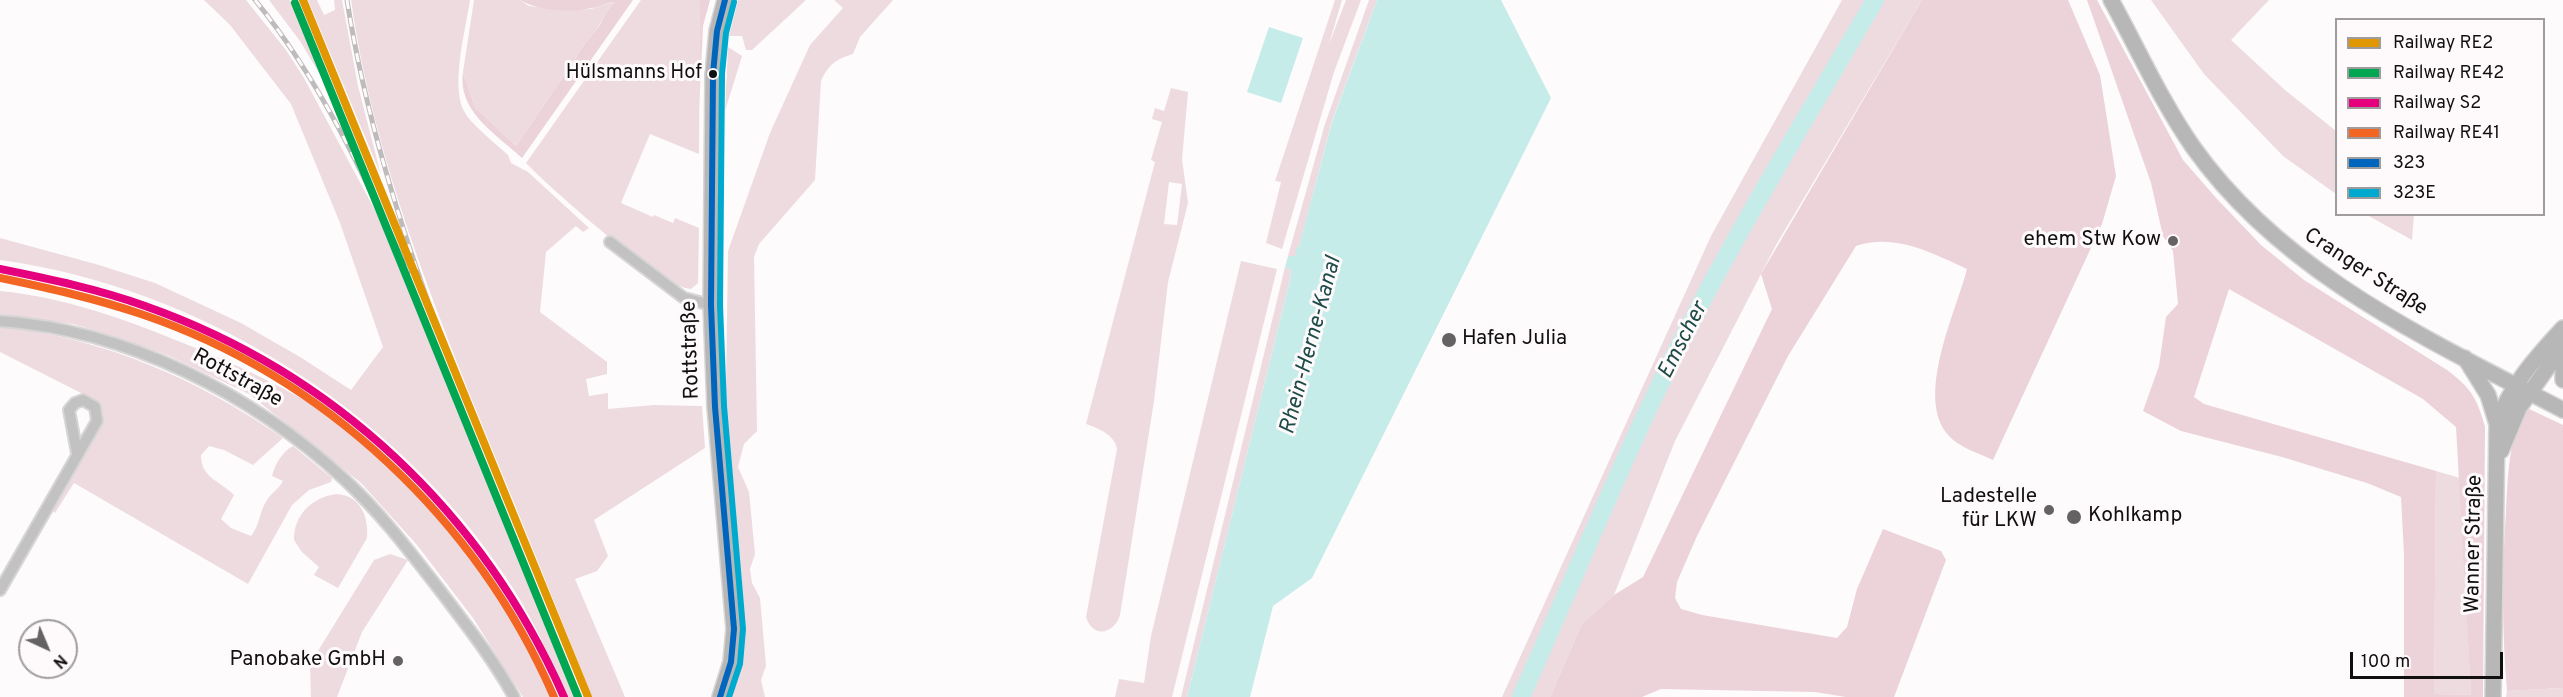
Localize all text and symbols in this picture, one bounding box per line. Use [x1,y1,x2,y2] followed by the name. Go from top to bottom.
[2335,18,2545,216] legend
[2393,32,2493,55] text: Railway RE2
[566,62,702,86] place label: Hülsmanns Hof
[2393,62,2504,85] text: Railway RE42
[707,68,719,80] marker: Hülsmanns Hof
[2393,92,2481,115] text: Railway S2
[2393,122,2500,145] text: Railway RE41
[2393,152,2425,175] text: 323
[2393,182,2436,205] text: 323E
[2298,224,2432,322] street label: Cranger Straße
[2024,228,2161,254] place label: ehem Stw Kow
[2166,234,2180,248] marker: ehem Stw Kow
[1276,254,1348,438] water label: Rhein-Herne-Kanal
[1654,298,1714,384] water label: Emscher
[678,300,706,400] street label: Rottstraße
[1462,327,1567,353] place label: Hafen Julia
[1440,331,1458,349] marker: Hafen Julia
[188,344,286,414] street label: Rottstraße
[2461,475,2489,613] street label: Wanner Straße
[1940,485,2037,535] place label: Ladestelle für LKW
[2042,503,2056,517] marker: Ladestelle für LKW
[2088,504,2182,530] place label: Kohlkamp
[2065,508,2083,526] marker: Kohlkamp
[18,619,78,679] north arrow
[2353,640,2506,678] scale bar
[229,648,386,674] place label: Panobake GmbH
[48,649,70,672] text: N
[2361,651,2410,674] text: 100 m
[391,654,405,668] marker: Panobake GmbH

